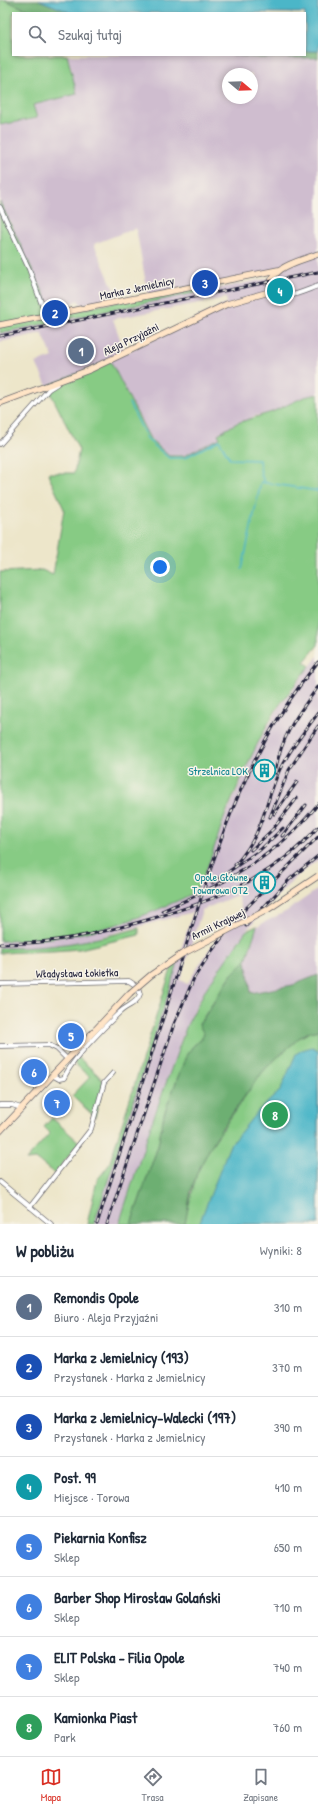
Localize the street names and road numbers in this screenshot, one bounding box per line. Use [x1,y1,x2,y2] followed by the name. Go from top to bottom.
[98,273,176,303] street label: Marka z Jemielnicy
[101,320,161,358] street label: Aleja Przyjaźni
[189,905,247,943] street label: Armii Krajowej
[36,965,119,981] street label: Władysława Łokietka

